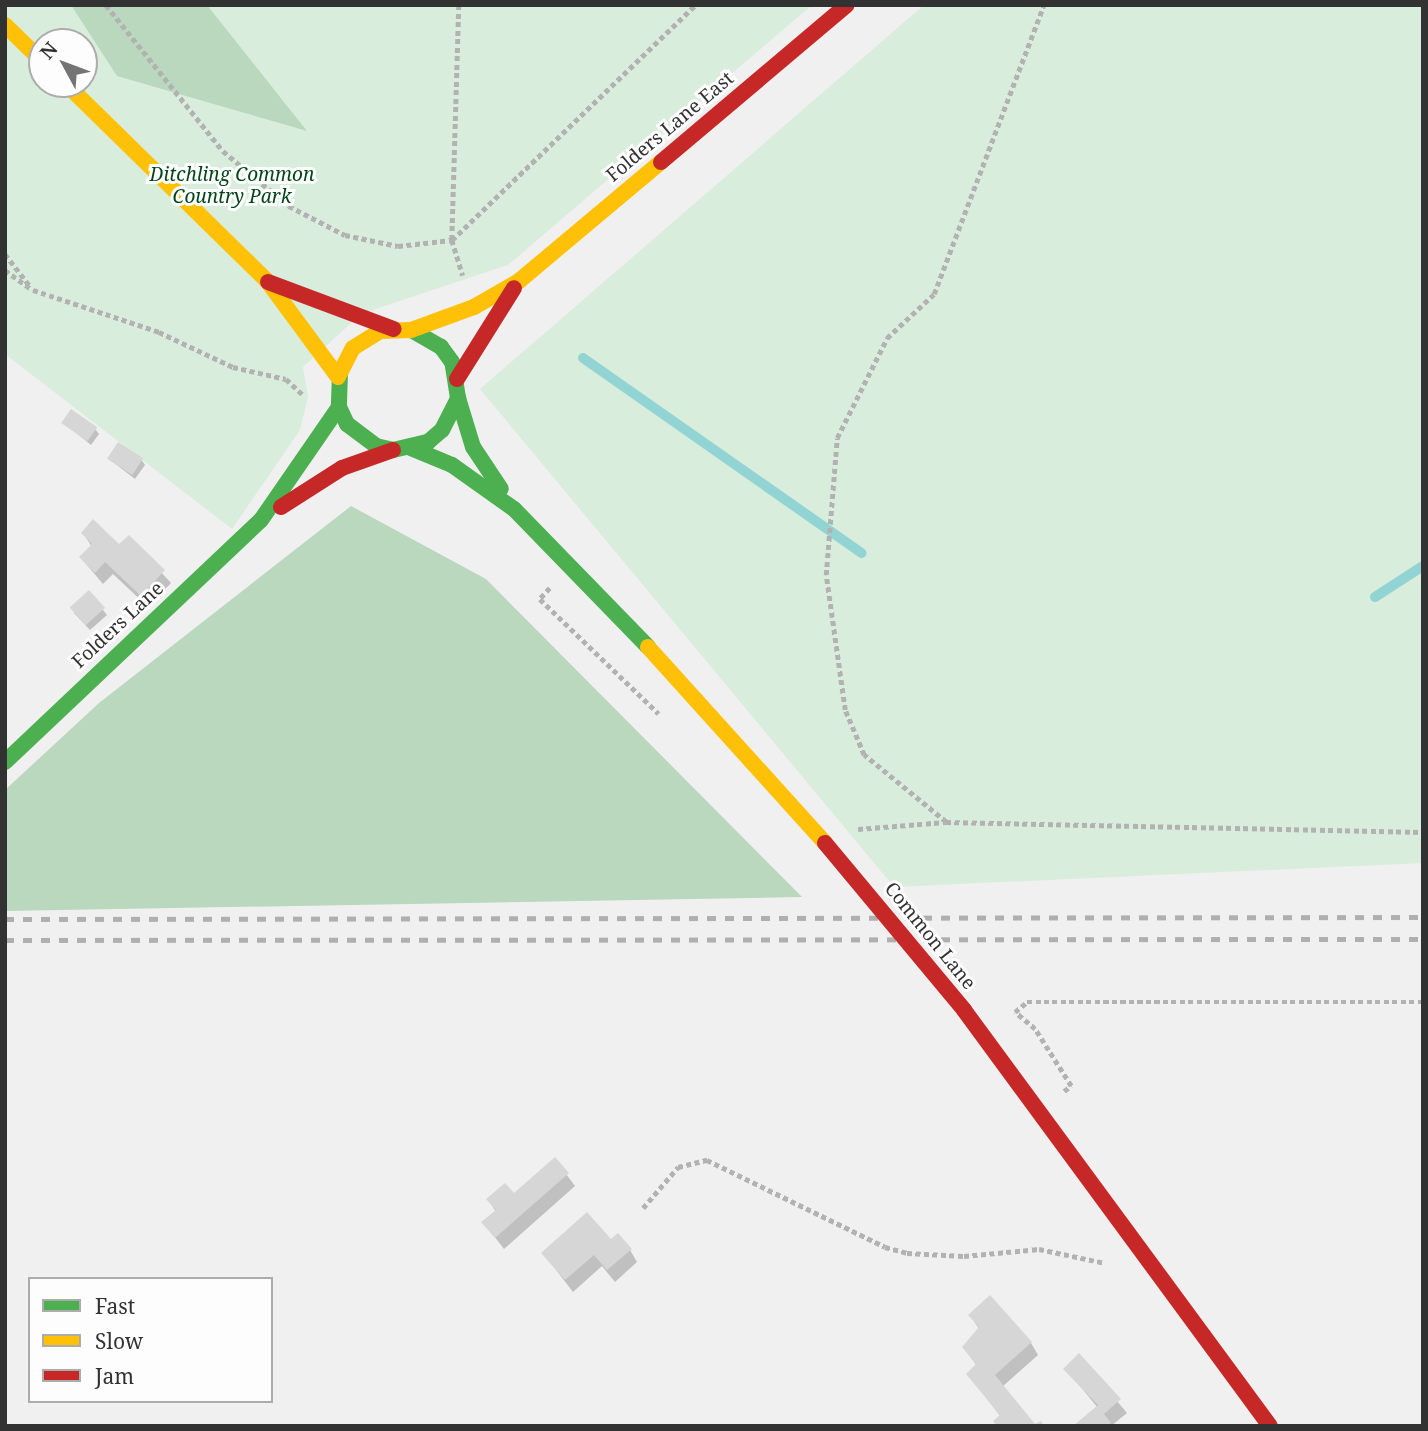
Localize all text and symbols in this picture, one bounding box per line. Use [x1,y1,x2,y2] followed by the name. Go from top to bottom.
[28,28,98,98] north arrow
[34,36,63,65] text: N
[602,67,738,187] street label: Folders Lane East
[150,164,314,208] park label: Ditchling Common Country Park
[68,577,168,673] street label: Folders Lane
[880,878,980,994] street label: Common Lane
[28,1277,273,1403] legend
[95,1292,135,1320] text: Fast
[95,1327,143,1355] text: Slow
[95,1362,134,1390] text: Jam

